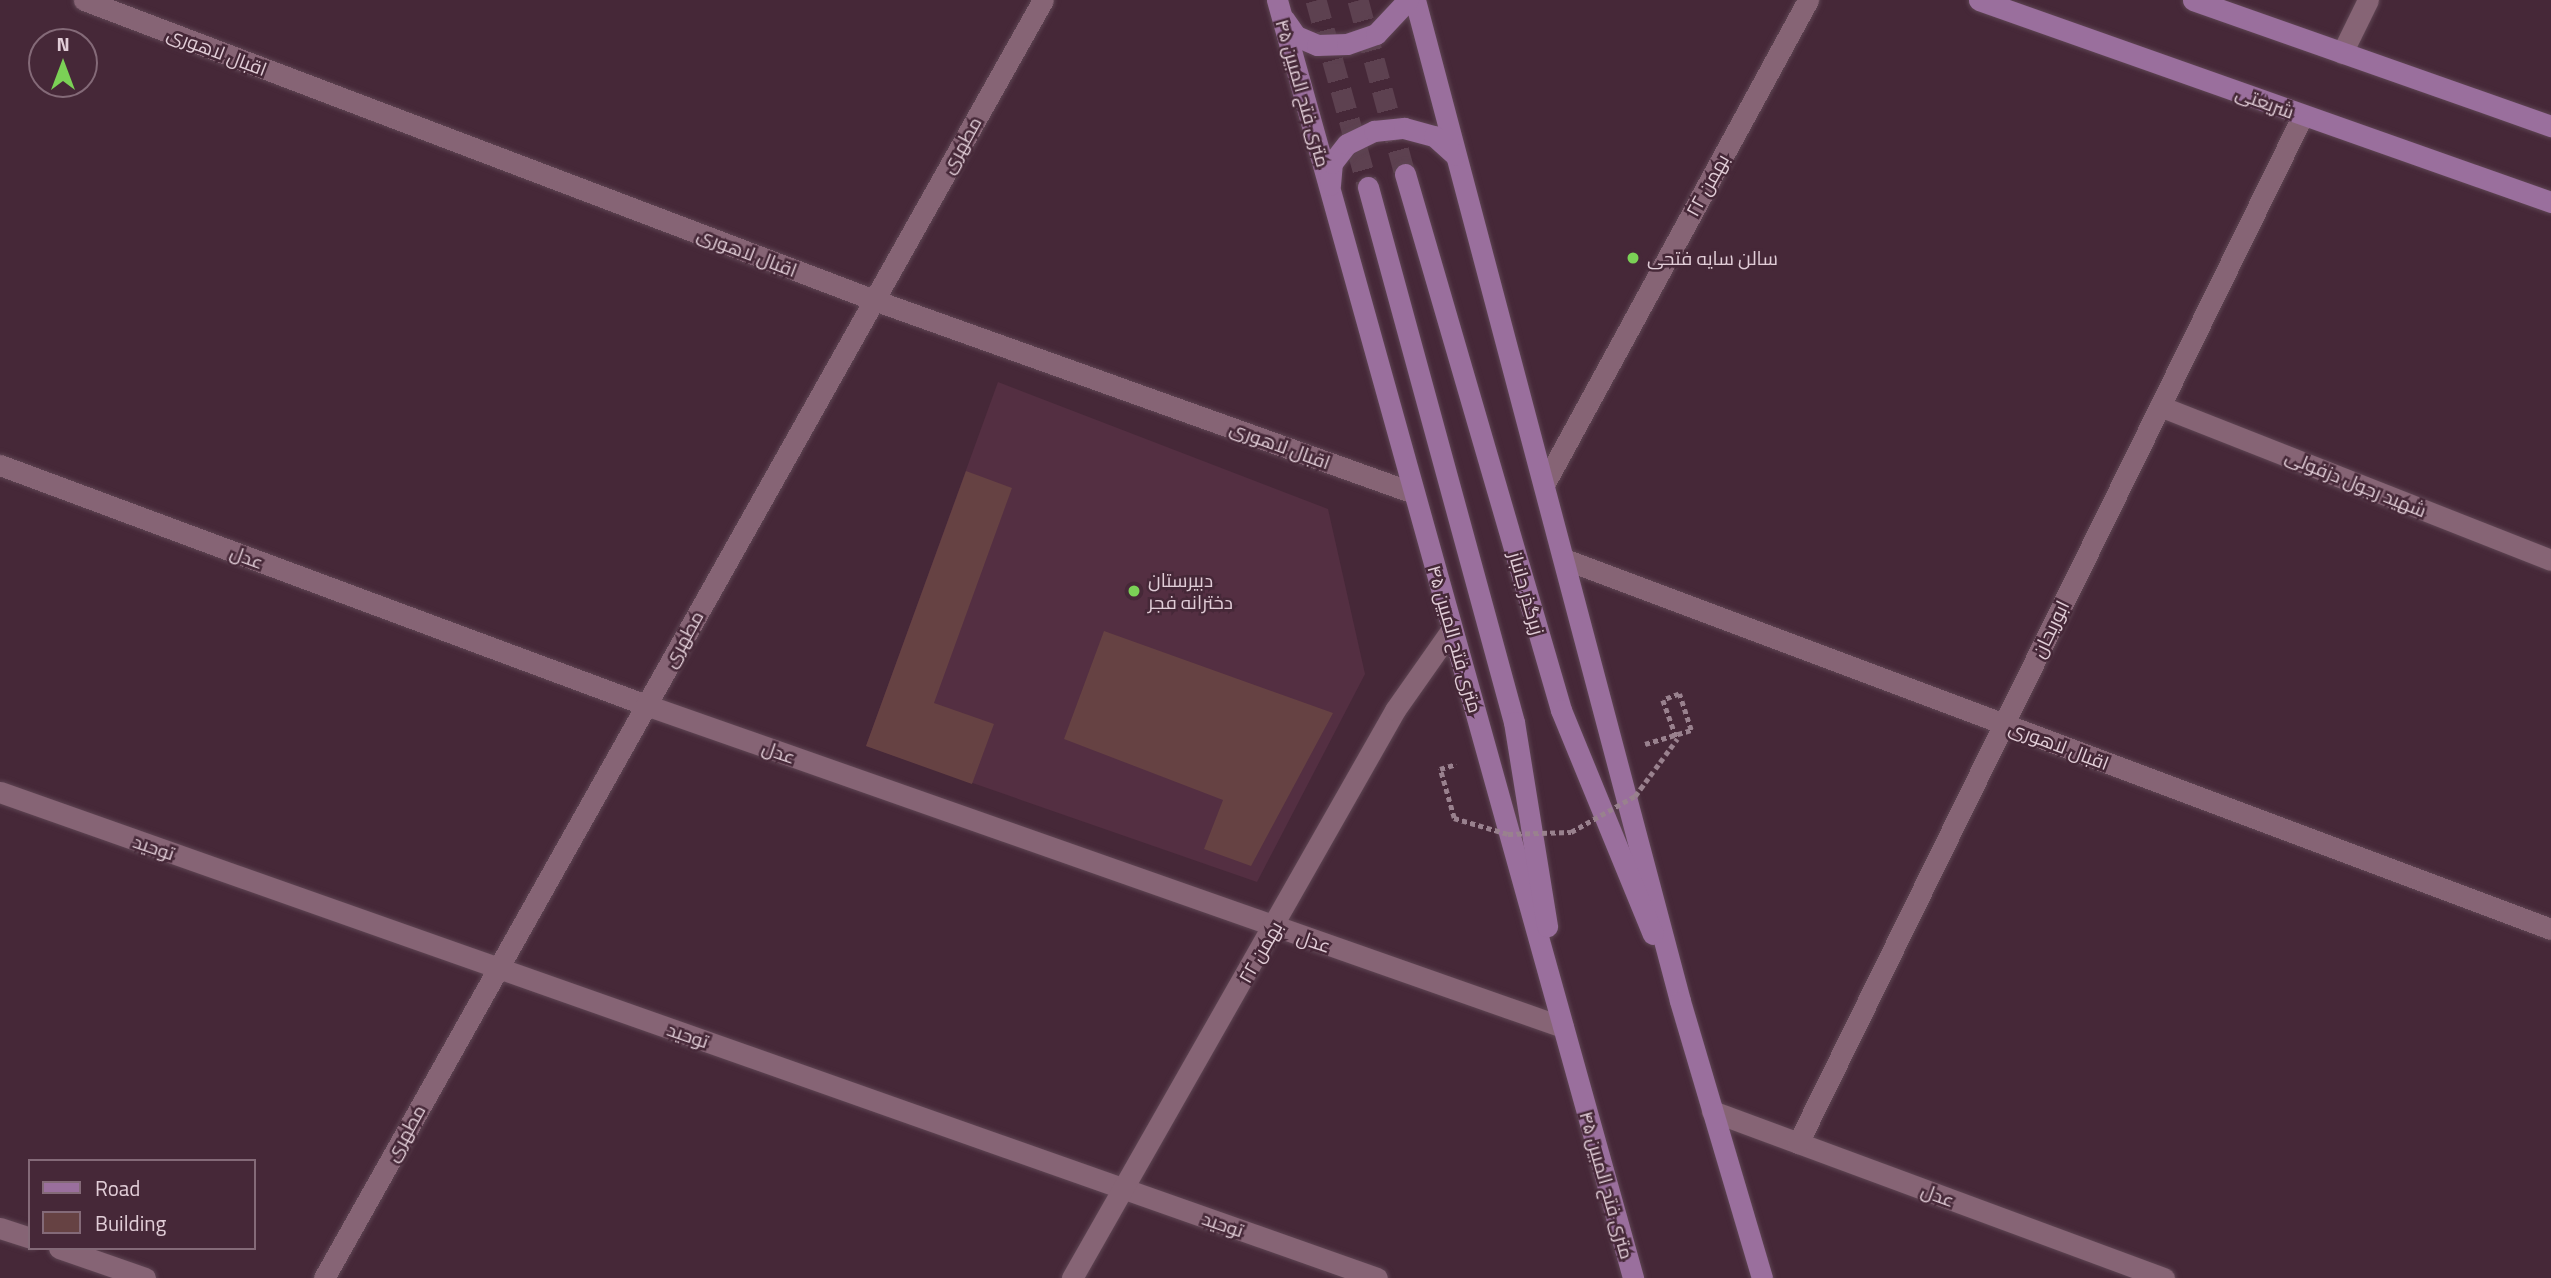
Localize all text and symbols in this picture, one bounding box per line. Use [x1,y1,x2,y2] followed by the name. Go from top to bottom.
[1271,16,1335,170] street label: ۴۵ متری فتح المبین
[164,22,270,80] street label: اقبال لاهوری
[28,28,98,98] north arrow
[56,29,70,58] text: N
[2233,81,2297,123] street label: شریعتی
[936,112,986,178] street label: مطهری
[1681,150,1733,220] street label: ۲۲ بهمن
[694,223,800,281] street label: اقبال لاهوری
[1647,247,1778,269] place label: سالن سایه فتحی
[1625,250,1641,266] marker: سالن سایه فتحی
[1227,416,1333,474] street label: اقبال لاهوری
[2282,444,2430,522] street label: شهید رجول دزفولی
[227,540,267,574] street label: عدل
[1504,549,1550,637] street label: زیرگذر جانباز
[1423,562,1487,716] street label: ۴۵ متری فتح المبین
[1148,569,1233,613] place label: دبیرستان دخترانه فجر
[1126,583,1142,599] marker: دبیرستان دخترانه فجر
[2026,597,2074,661] street label: ابوریحان
[658,606,708,672] street label: مطهری
[2006,716,2112,774] street label: اقبال لاهوری
[759,736,799,768] street label: عدل
[130,829,178,865] street label: توحید
[1233,917,1287,987] street label: ۲۲ بهمن
[1294,925,1334,957] street label: عدل
[664,1017,712,1053] street label: توحید
[380,1100,430,1166] street label: مطهری
[1575,1108,1639,1262] street label: ۴۵ متری فتح المبین
[28,1159,256,1250] legend
[95,1172,140,1204] text: Road
[1918,1178,1958,1212] street label: عدل
[1199,1206,1247,1242] street label: توحید
[95,1207,166,1239] text: Building

